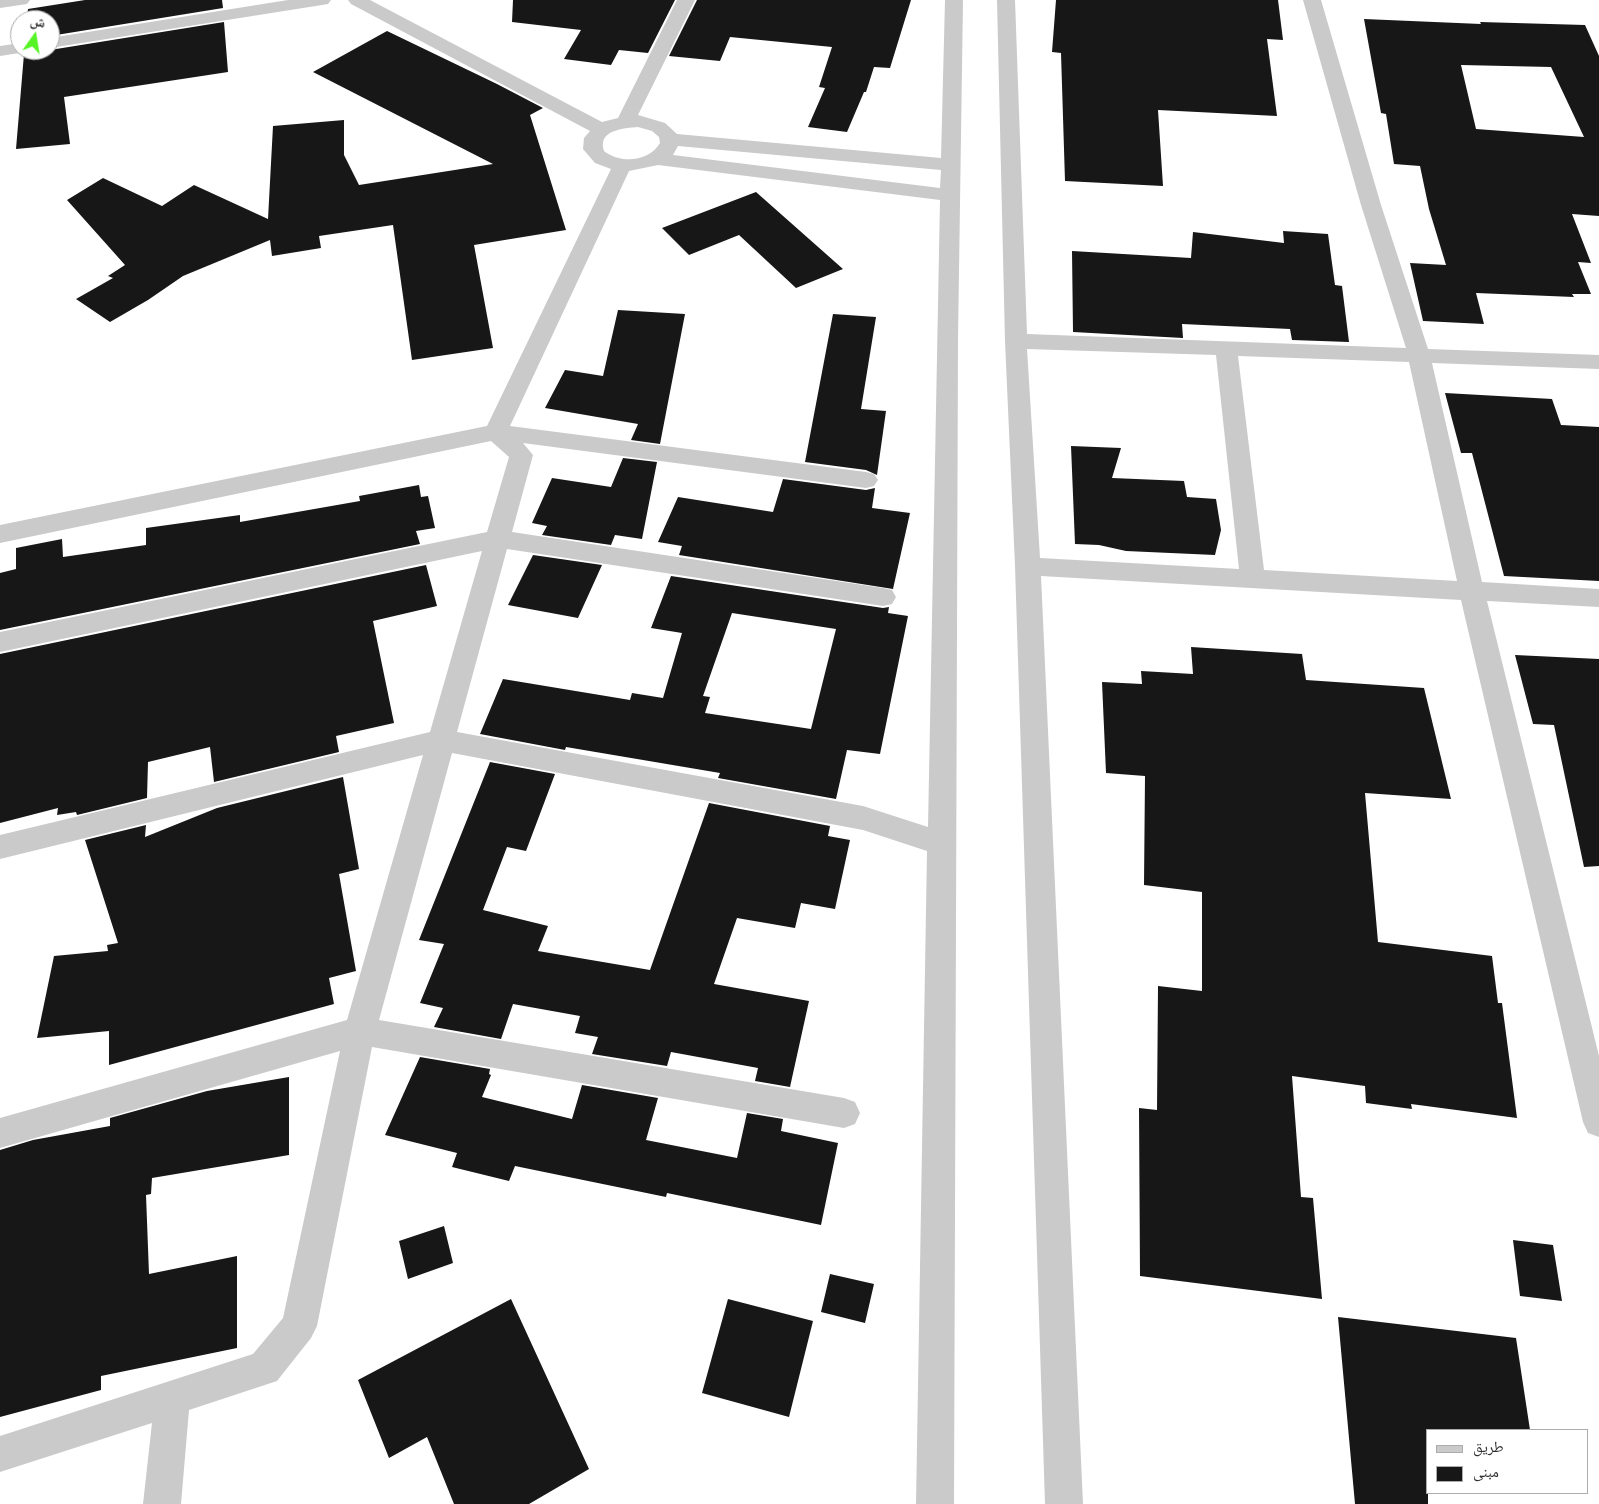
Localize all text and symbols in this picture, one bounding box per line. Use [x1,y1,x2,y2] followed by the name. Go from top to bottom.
[10,10,60,60] north arrow
[29,11,47,32] text: ش
[1426,1429,1589,1494] legend
[1473,1438,1504,1456] text: طريق
[1473,1463,1499,1481] text: مبنى

